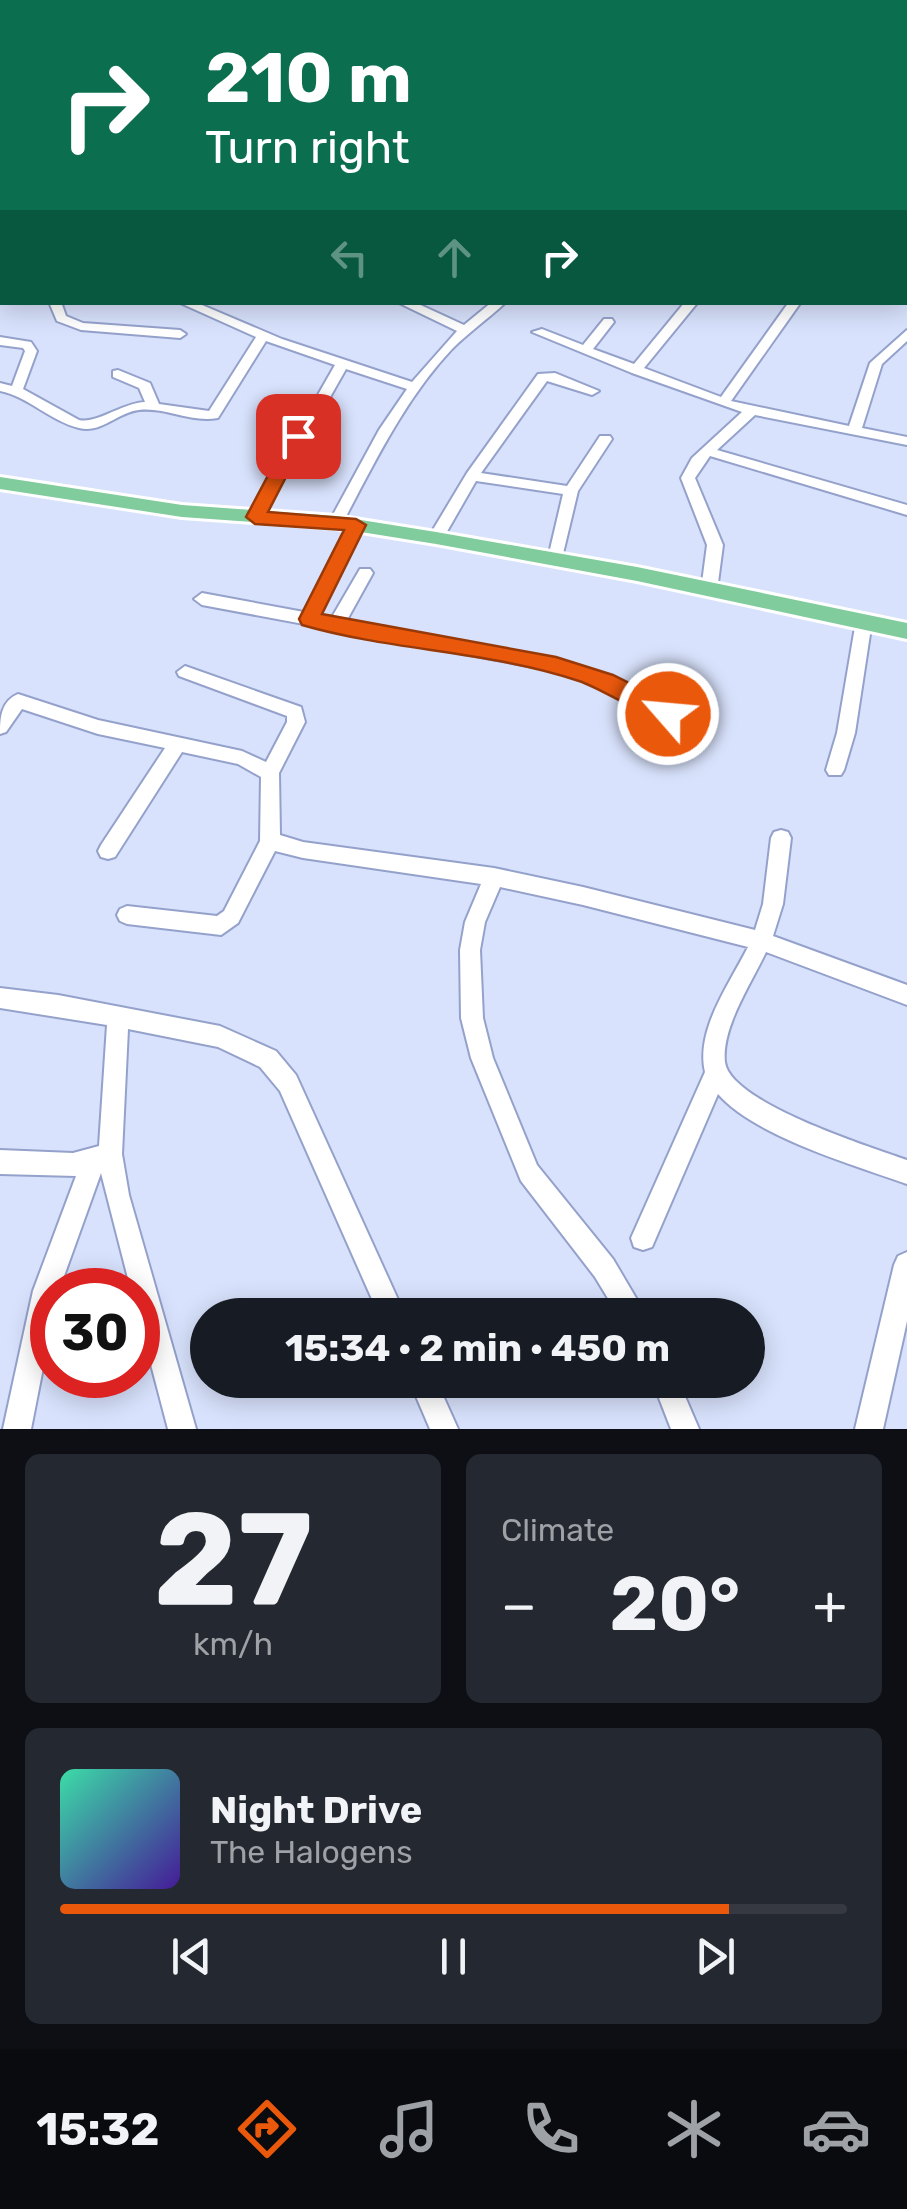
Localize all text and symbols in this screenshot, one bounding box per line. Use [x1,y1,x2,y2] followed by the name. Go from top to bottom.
[205,37,412,120] text: 210 m
[40,40,170,170] icon: right
[205,121,409,174] text: Turn right
[322,230,377,285] icon: left
[427,230,482,285] icon: ahead
[532,230,587,285] icon: right
[256,394,341,479] pin
[271,409,326,464] icon: arrive
[616,662,720,766] position arrow
[30,1268,160,1398] speed limit sign: 30
[285,1325,670,1371] text: 15:34 · 2 min · 450 m
[154,1482,313,1637] text: 27
[501,1511,614,1549] text: Climate
[609,1560,740,1649] text: 20°
[501,1573,537,1638] text: −
[813,1573,847,1638] text: +
[193,1625,273,1663] text: km/h
[210,1787,422,1833] text: Night Drive
[210,1833,413,1871] text: The Halogens
[164,1929,219,1984] icon: previous
[426,1929,481,1984] icon: pause
[688,1929,743,1984] icon: next
[232,2094,302,2164] icon: directions
[374,2094,444,2164] icon: music
[516,2094,586,2164] icon: phone
[659,2094,729,2164] icon: climate
[801,2094,871,2164] icon: car
[36,2103,160,2156] text: 15:32

